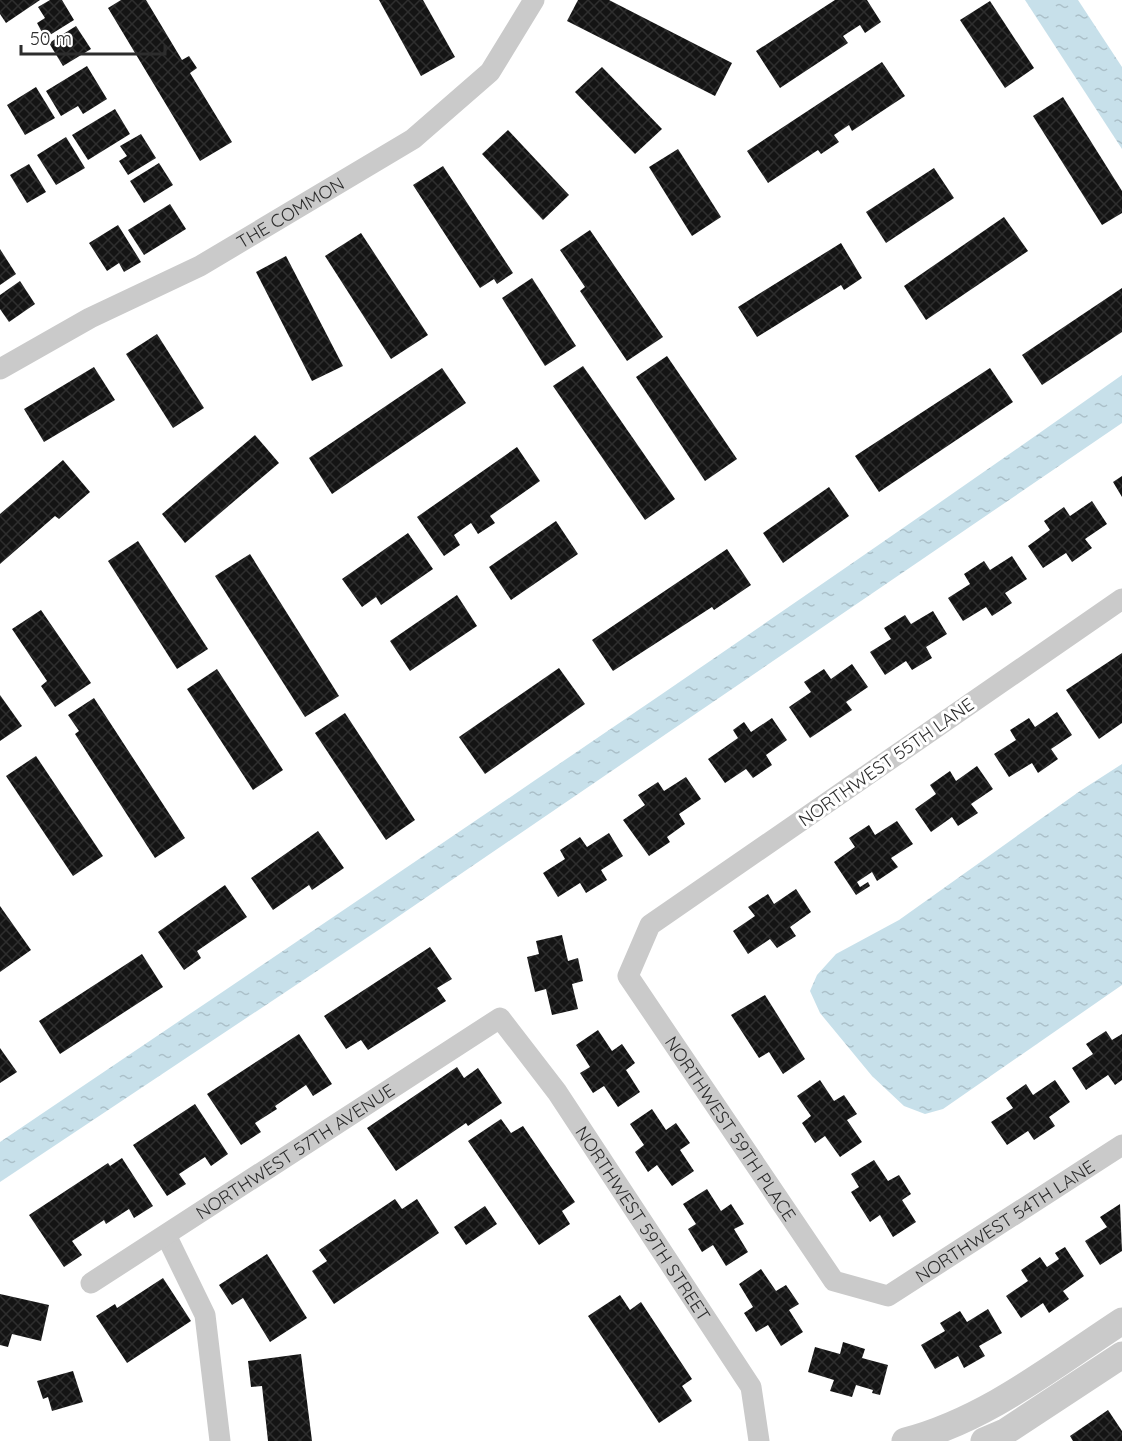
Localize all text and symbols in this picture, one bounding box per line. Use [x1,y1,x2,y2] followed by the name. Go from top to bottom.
[21,18,165,56] scale bar
[30,27,72,50] text: 50 m
[232,171,348,253] street label: THE COMMON
[794,693,978,831] street label: NORTHWEST 55TH LANE
[660,1031,802,1225] street label: NORTHWEST 59TH PLACE
[191,1078,399,1224] street label: NORTHWEST 57TH AVENUE
[571,1121,716,1326] street label: NORTHWEST 59TH STREET
[911,1155,1098,1287] street label: NORTHWEST 54TH LANE

